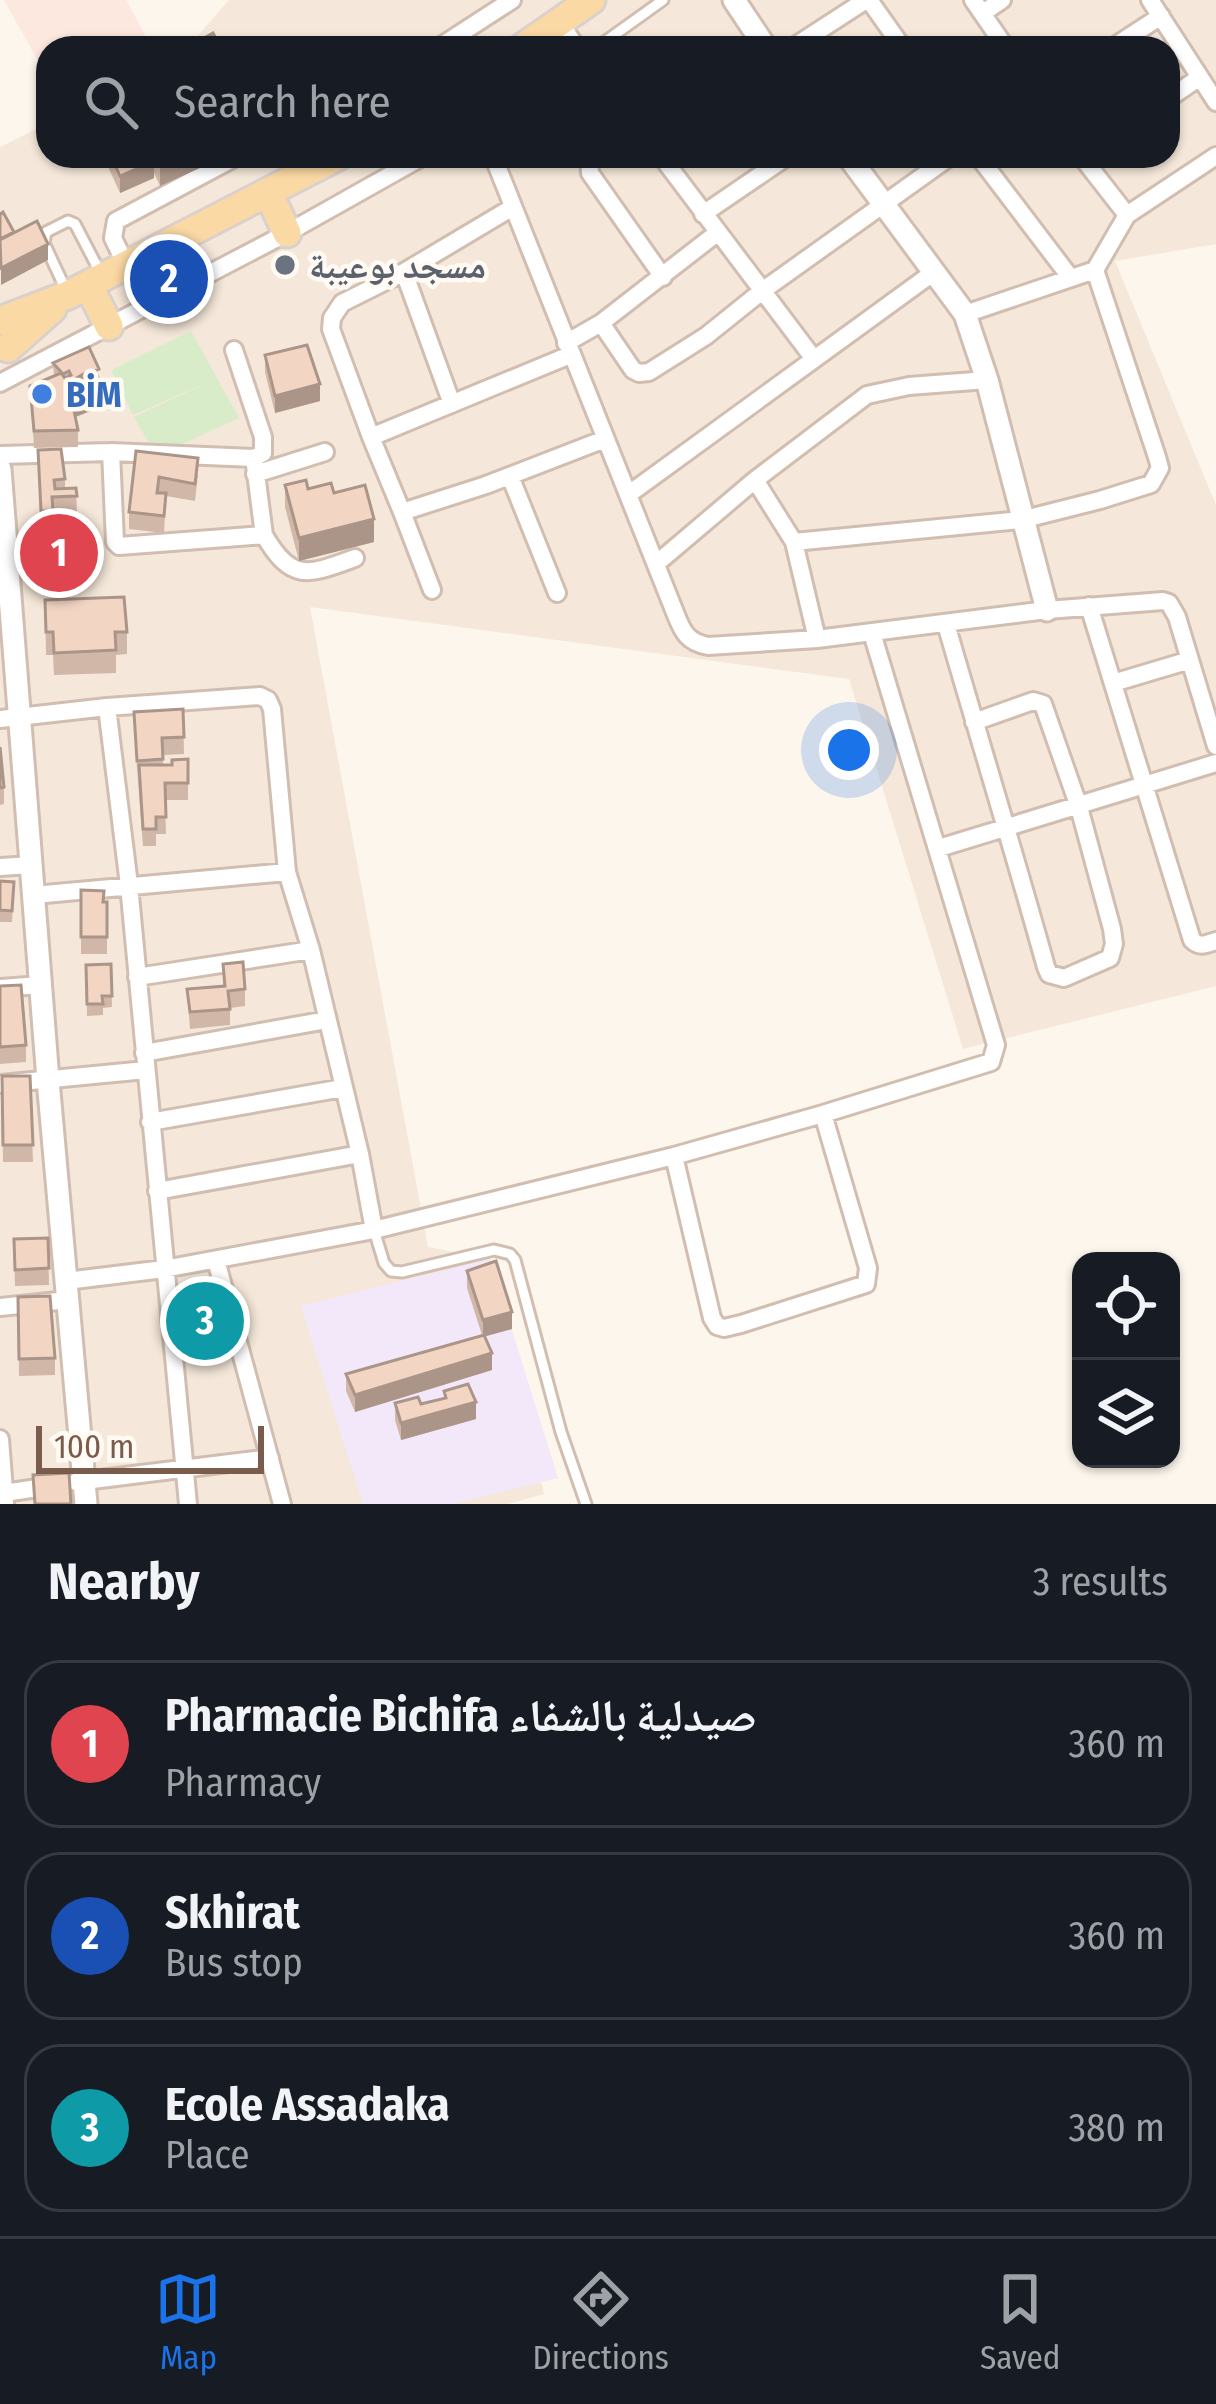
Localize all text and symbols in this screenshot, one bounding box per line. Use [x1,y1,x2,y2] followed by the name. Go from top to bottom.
[36,36,1180,168] search box
[78,69,144,135] icon: search
[174,75,391,129] text: Search here
[130,234,208,324] pin: 2
[309,244,486,288] place label: مسجد بوعيبة
[272,252,298,278] marker: مسجد بوعيبة
[66,373,122,417] place label: BİM
[29,381,55,407] marker: BİM
[20,508,98,598] pin: 1
[819,720,879,780] your location
[1072,1252,1180,1468] map controls
[1072,1252,1180,1360] button: locate
[166,1276,244,1366] pin: 3
[1072,1360,1180,1468] button: layers
[36,1420,264,1473] scale bar
[54,1427,134,1467] text: 100 m
[48,1551,200,1613] text: Nearby
[1033,1559,1168,1605] text: 3 results
[165,1689,757,1743] text: Pharmacie Bichifa صيدلية بالشفاء
[82,1721,98,1767] text: 1
[1069,1721,1165,1767] text: 360 m
[165,1760,321,1806] text: Pharmacy
[165,1886,300,1940] text: Skhirat
[81,1913,99,1959] text: 2
[1069,1913,1165,1959] text: 360 m
[165,1940,303,1986] text: Bus stop
[165,2078,450,2132] text: Ecole Assadaka
[81,2105,99,2151] text: 3
[1068,2105,1165,2151] text: 380 m
[165,2132,249,2178] text: Place
[155,2266,221,2378] tab: Map
[532,2266,669,2378] tab: Directions
[980,2266,1060,2378] tab: Saved

